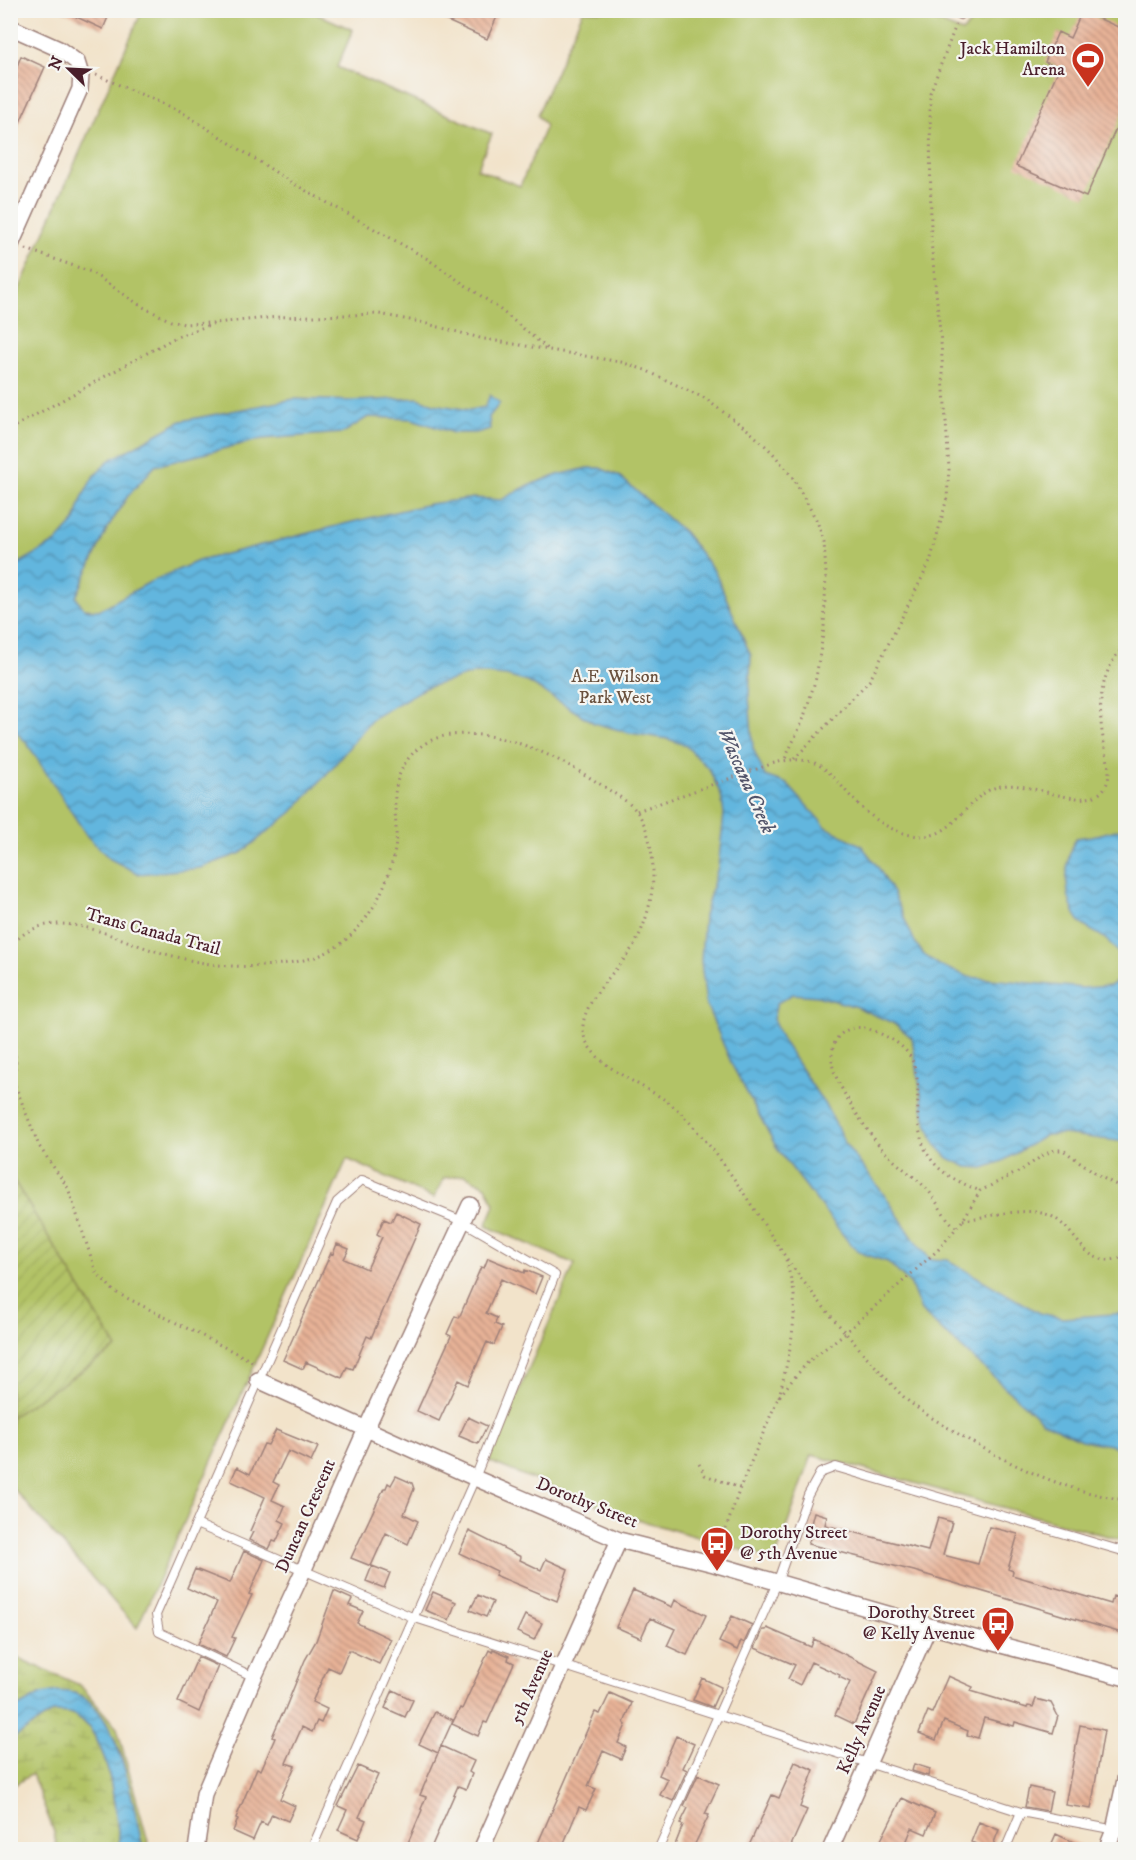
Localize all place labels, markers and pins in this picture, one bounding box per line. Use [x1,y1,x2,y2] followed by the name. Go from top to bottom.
[958,38,1066,81] place label: Jack Hamilton Arena
[1070,41,1106,88] sports icon: Jack Hamilton Arena
[740,1522,848,1565] place label: Dorothy Street @ 5th Avenue
[699,1525,735,1572] bus stop icon: Dorothy Street @ 5th Avenue
[863,1602,975,1645] place label: Dorothy Street @ Kelly Avenue
[980,1605,1016,1652] bus stop icon: Dorothy Street @ Kelly Avenue

